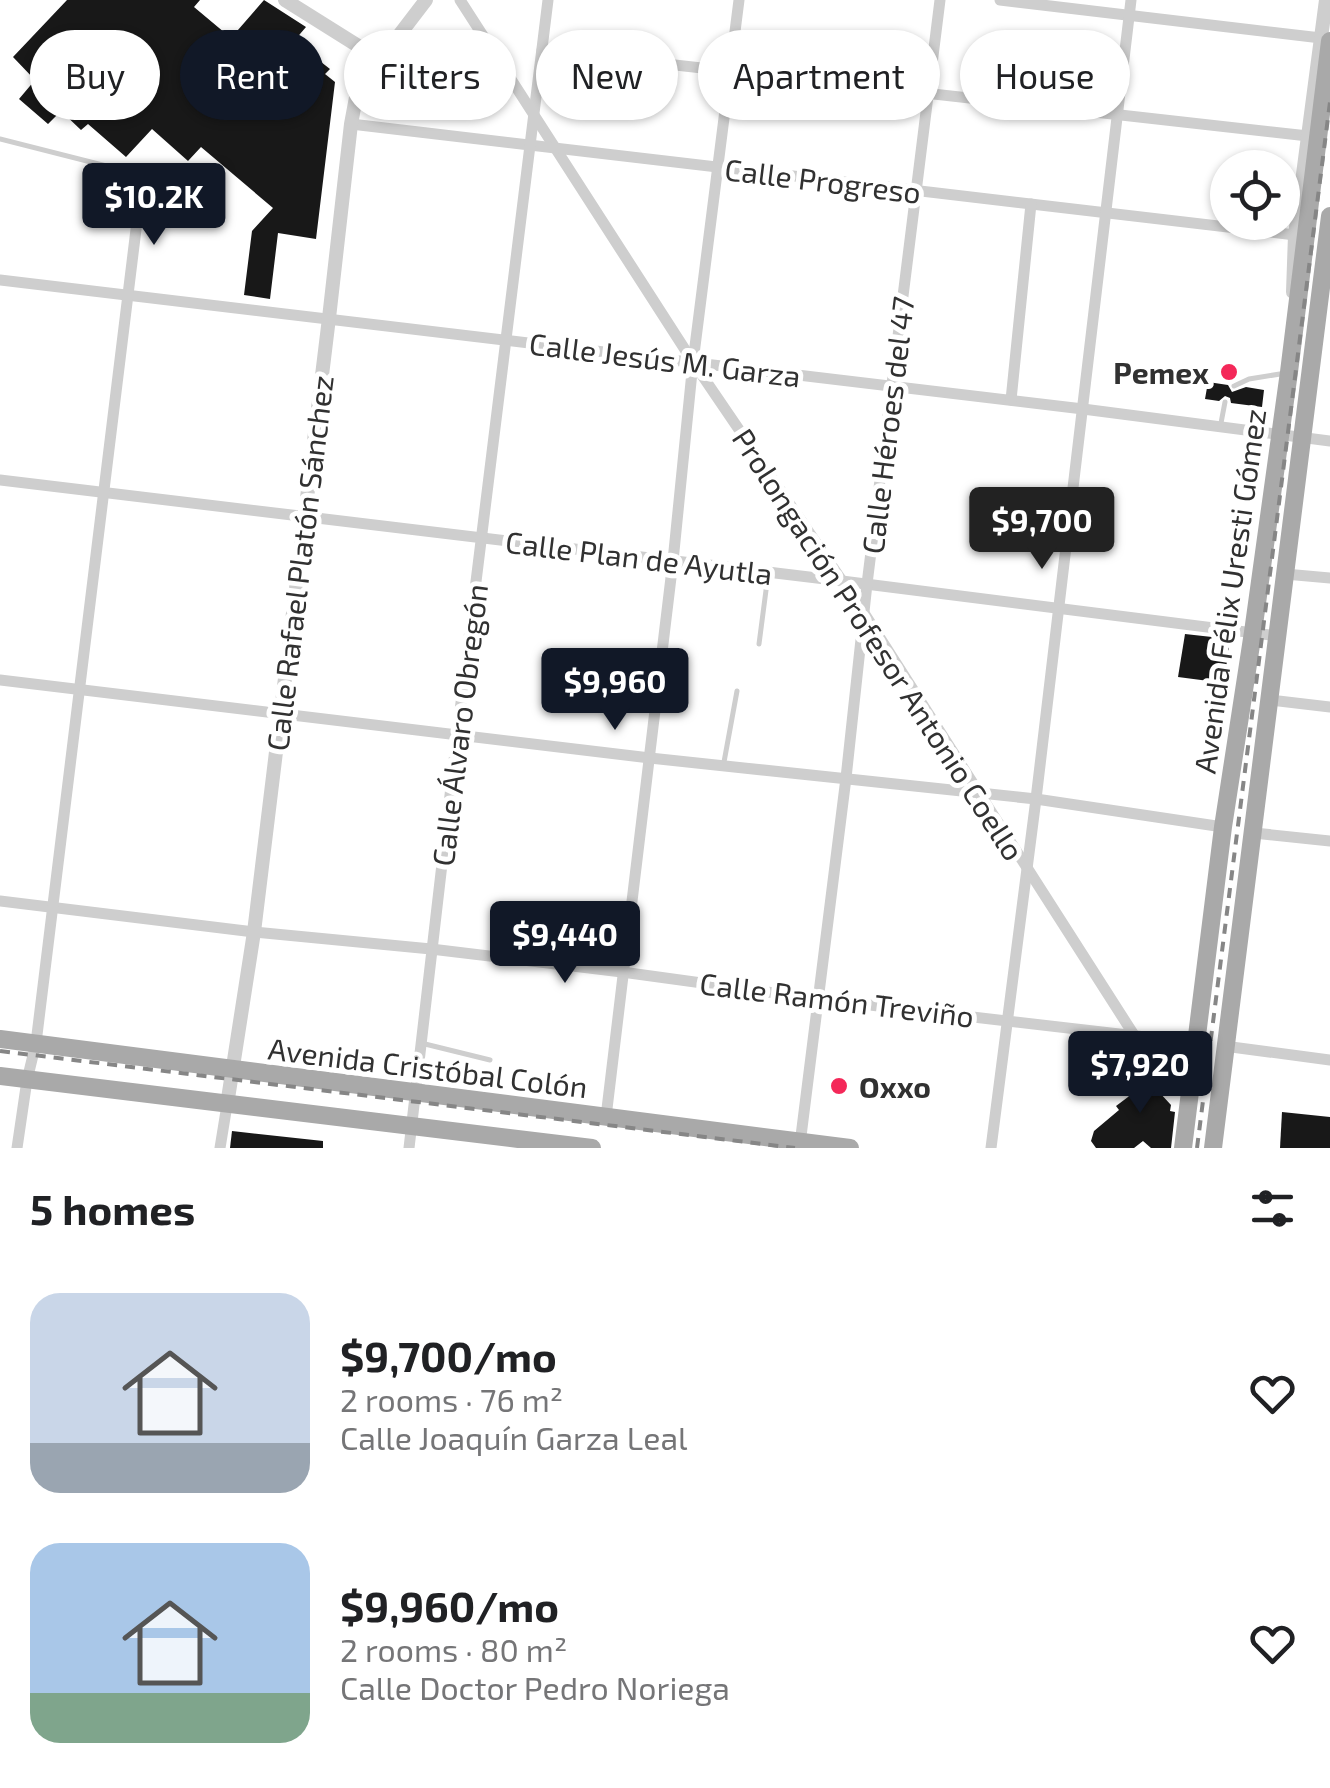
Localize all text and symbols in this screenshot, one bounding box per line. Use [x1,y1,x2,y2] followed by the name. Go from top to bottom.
[30,30,160,120] chip: Buy
[180,30,324,120] chip: Rent
[344,30,516,120] chip: Filters
[536,30,678,120] chip: New
[698,30,940,120] chip: Apartment
[960,30,1130,120] chip: House
[723,150,923,210] street label: Calle Progreso
[1210,150,1300,240] map controls
[1210,150,1300,240] button: locate
[73,163,235,248] pin: $10.2K
[104,176,204,214] text: $10.2K
[853,294,921,556] street label: Calle Héroes del 47
[527,324,803,394] street label: Calle Jesús M. Garza
[1113,354,1209,390] place label: Pemex
[1218,361,1240,383] marker: Pemex
[258,373,340,753] street label: Calle Rafael Platón Sánchez
[1186,406,1272,776] street label: Avenida Félix Uresti Gómez
[726,421,1032,867] street label: Prolongación Profesor Antonio Coello
[961,487,1123,572] pin: $9,700
[991,500,1093,538] text: $9,700
[504,523,774,591] street label: Calle Plan de Ayutla
[424,582,494,868] street label: Calle Álvaro Obregón
[534,648,696,733] pin: $9,960
[563,661,667,699] text: $9,960
[484,901,646,986] pin: $9,440
[512,914,618,952] text: $9,440
[698,964,976,1034] street label: Calle Ramón Treviño
[266,1030,590,1104] street label: Avenida Cristóbal Colón
[1059,1031,1221,1116] pin: $7,920
[1090,1044,1190,1082] text: $7,920
[859,1068,931,1104] place label: Oxxo
[828,1075,850,1097] marker: Oxxo
[1245,1181,1300,1236] icon: filters
[30,1183,195,1233] text: 5 homes
[340,1330,557,1380] text: $9,700/mo
[110,1333,230,1453] icon: home
[1245,1366,1300,1421] icon: heart
[340,1380,563,1418] text: 2 rooms · 76 m²
[340,1418,687,1456] text: Calle Joaquín Garza Leal
[340,1580,559,1630] text: $9,960/mo
[110,1583,230,1703] icon: home
[1245,1616,1300,1671] icon: heart
[340,1630,567,1668] text: 2 rooms · 80 m²
[340,1668,730,1706] text: Calle Doctor Pedro Noriega

